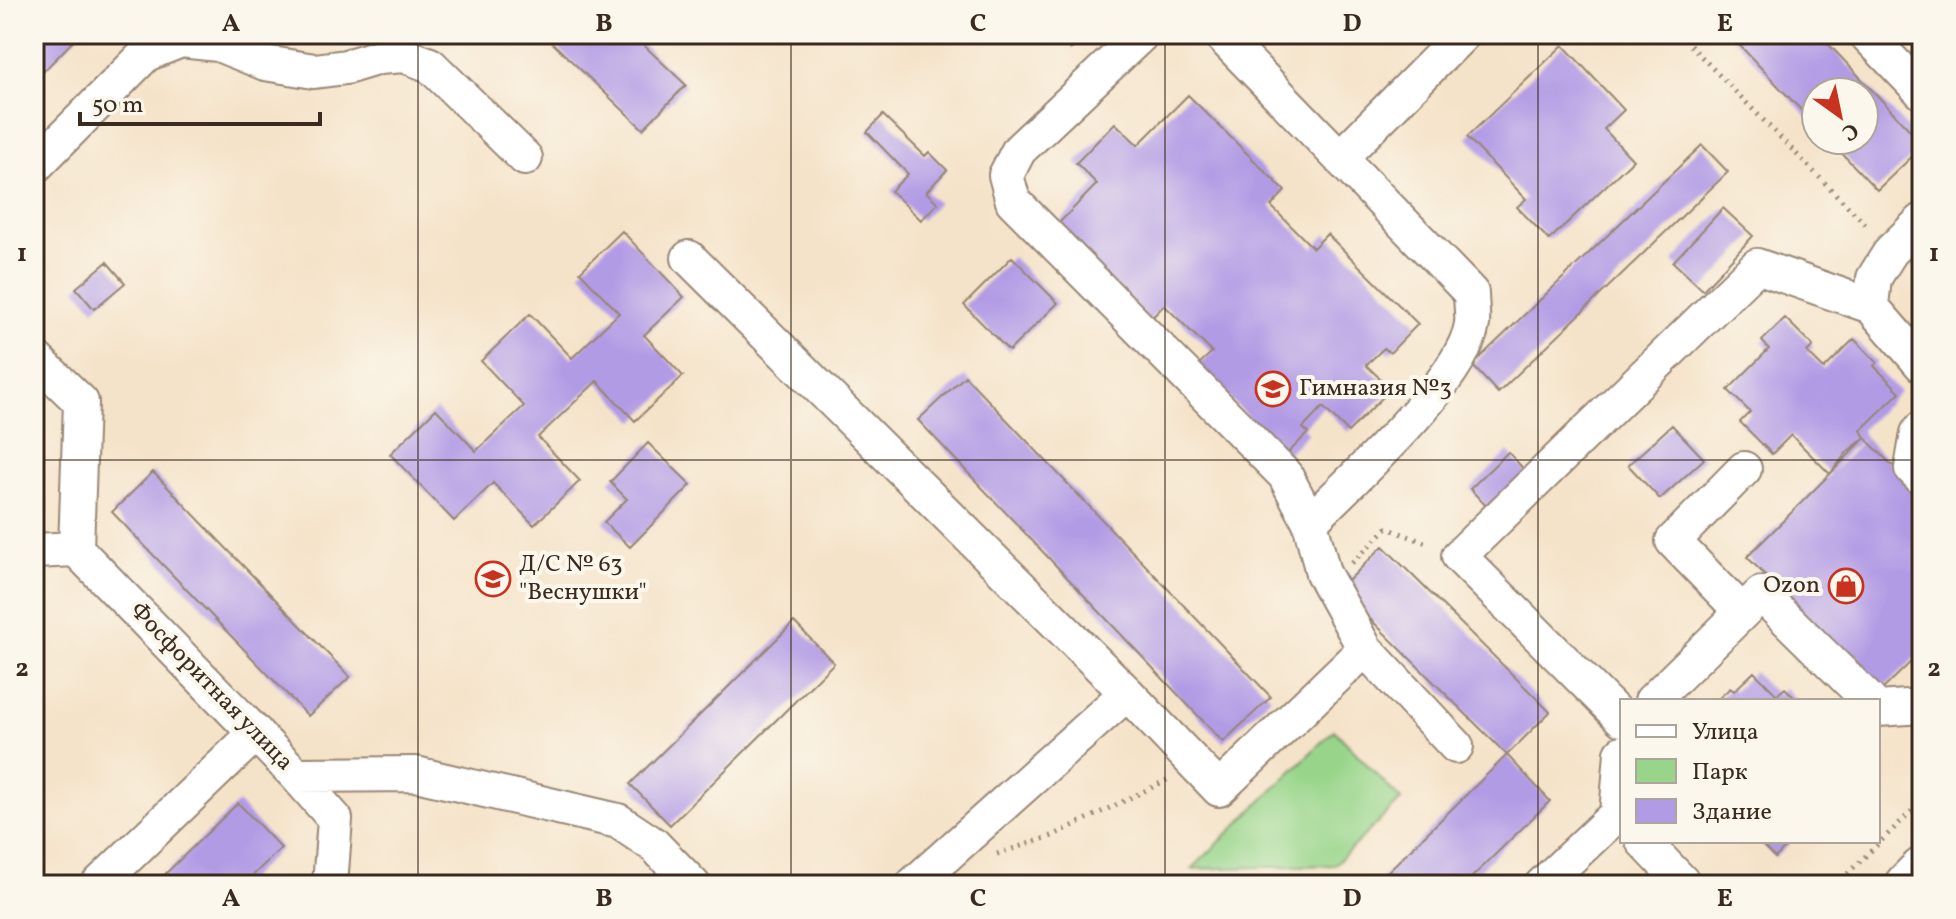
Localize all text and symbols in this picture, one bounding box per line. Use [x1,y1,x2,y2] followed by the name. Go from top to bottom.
[222,6,241,42] text: A
[595,6,613,42] text: B
[970,6,986,42] text: C
[1342,6,1362,42] text: D
[1717,6,1733,42] text: E
[80,76,320,126] scale bar
[1800,76,1880,156] north arrow
[92,89,144,123] text: 50 m
[1835,114,1864,148] text: С
[17,236,27,272] text: 1
[1929,236,1939,272] text: 1
[1254,370,1292,408] school or university icon: Гимназия №3
[1299,372,1452,406] place label: Гимназия №3
[519,548,647,610] place label: Д/С № 63 "Веснушки"
[474,560,512,598] school or university icon: Д/С № 63 "Веснушки"
[1827,567,1865,605] shop icon: Ozon
[1763,569,1820,603] place label: Ozon
[121,595,301,779] street label: Фосфоритная улица
[15,651,29,687] text: 2
[1927,651,1941,687] text: 2
[1620,699,1880,843] legend
[1692,716,1759,750] text: Улица
[1692,756,1748,790] text: Парк
[1692,796,1772,830] text: Здание
[222,881,241,917] text: A
[595,881,613,917] text: B
[970,881,986,917] text: C
[1342,881,1362,917] text: D
[1717,881,1733,917] text: E

